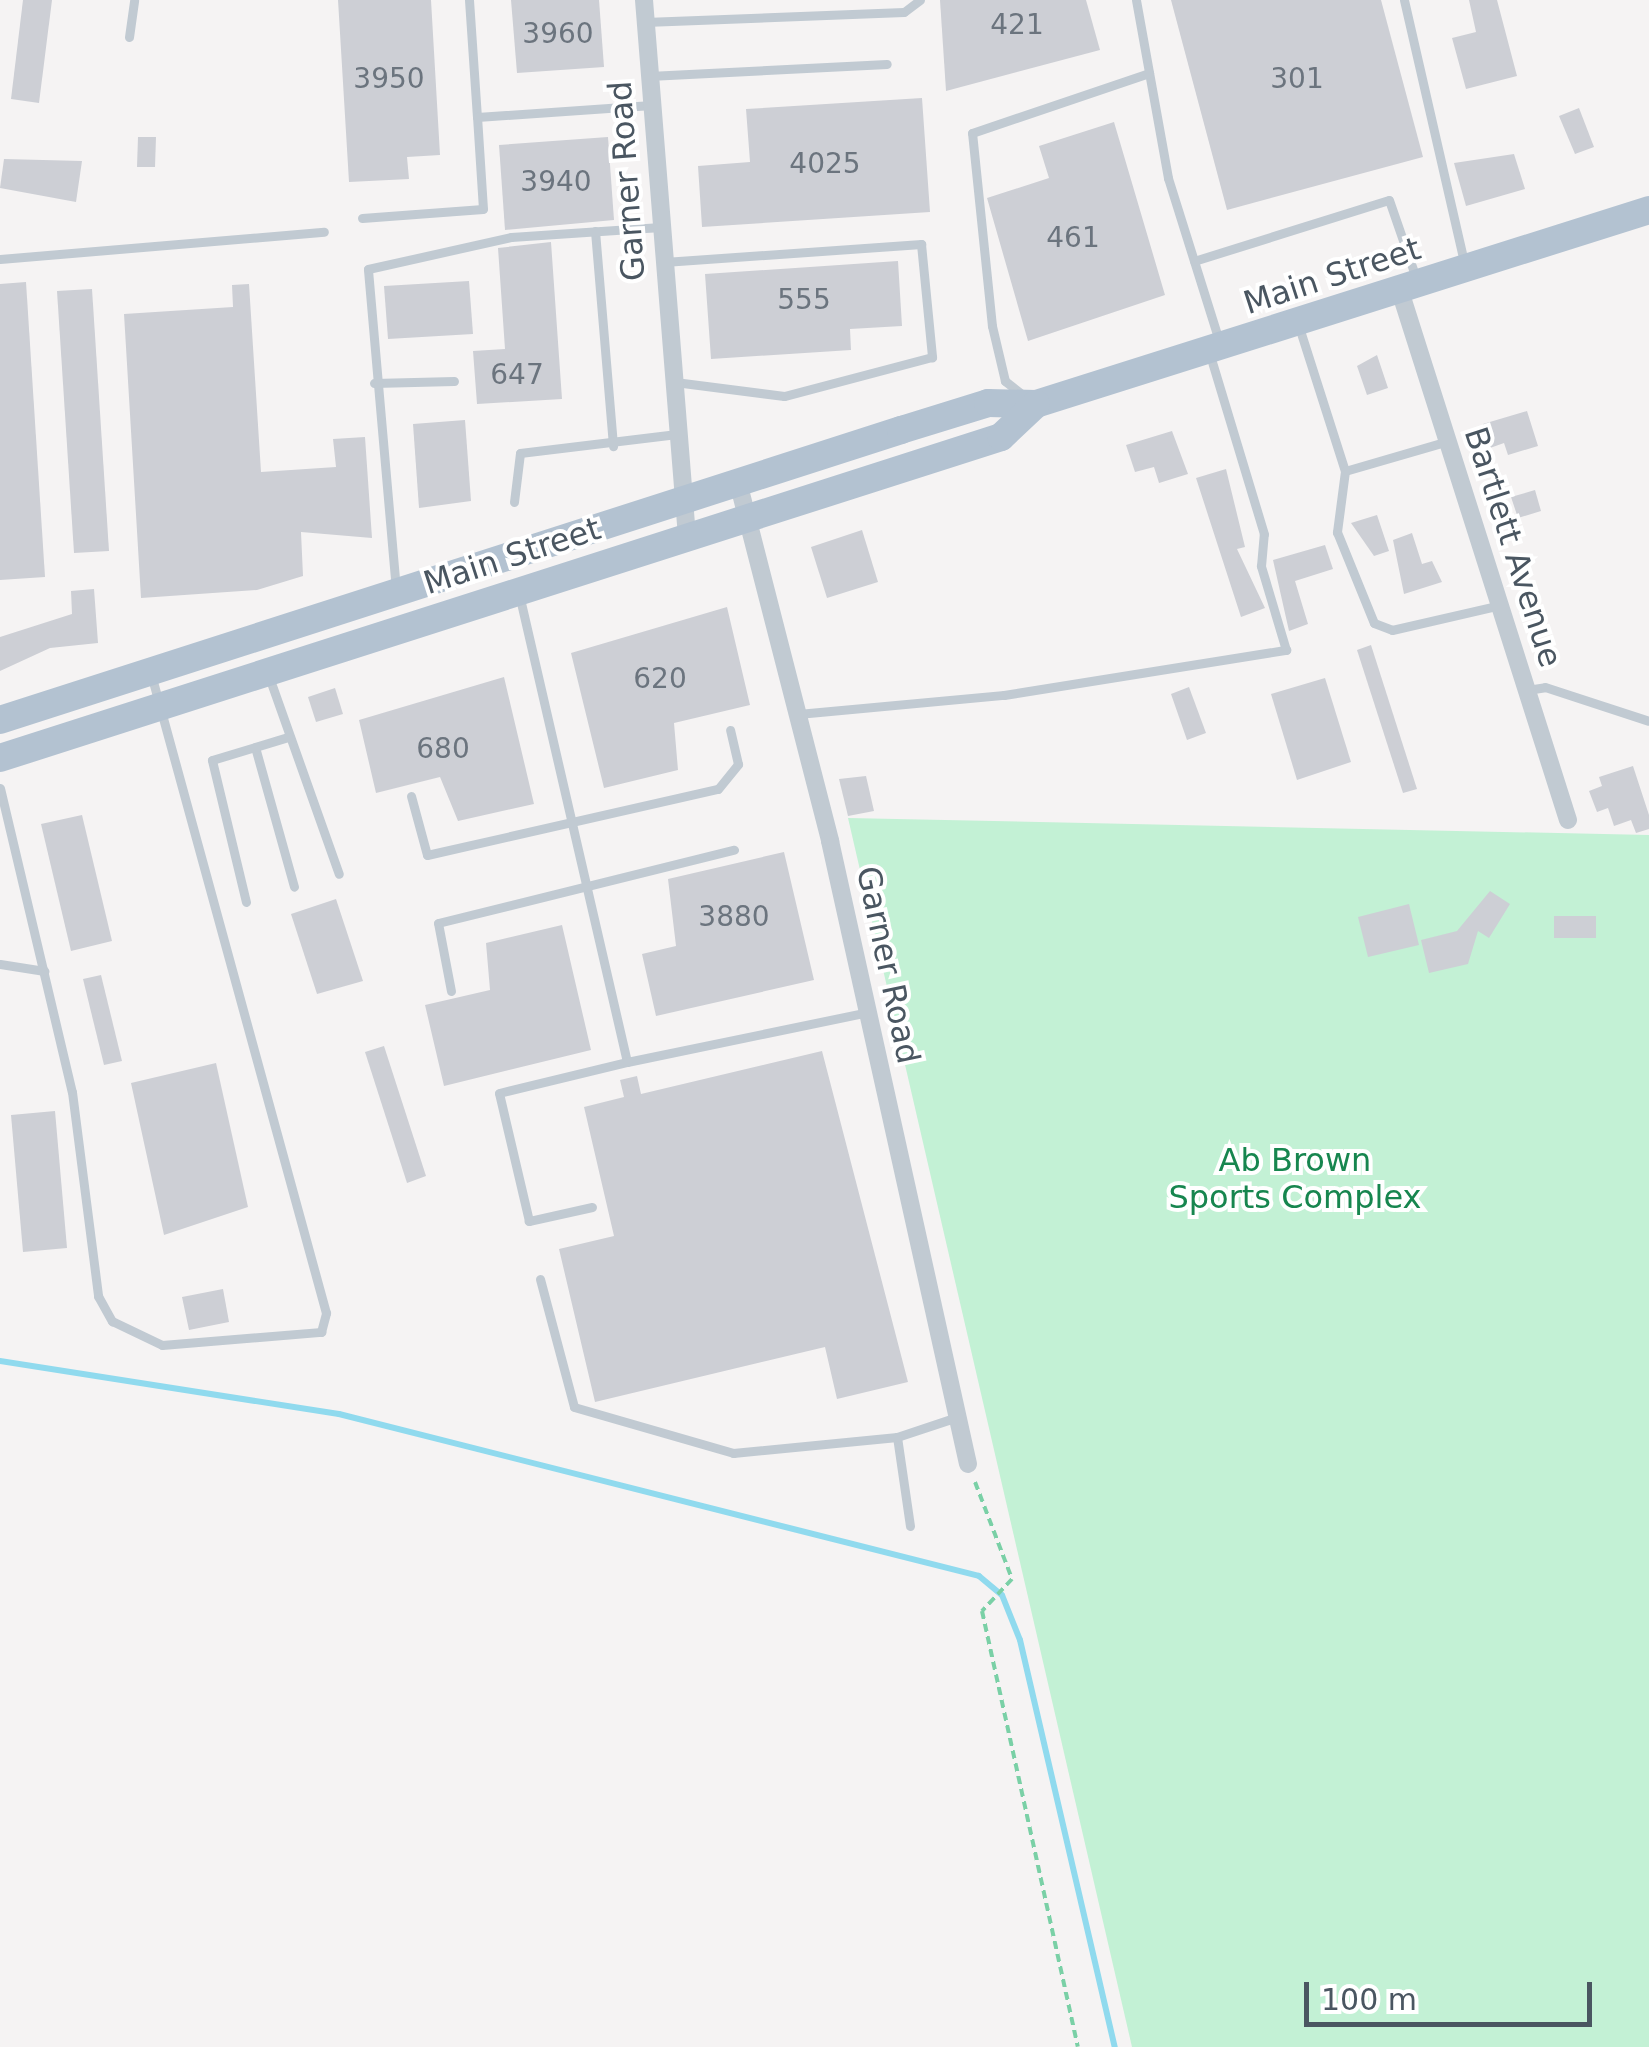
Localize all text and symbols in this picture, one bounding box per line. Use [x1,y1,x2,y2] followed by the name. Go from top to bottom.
[990,8,1044,42] house number: 421
[522,17,594,51] house number: 3960
[353,62,425,96] house number: 3950
[1270,62,1324,96] house number: 301
[601,80,653,282] street label: Garner Road
[789,147,861,181] house number: 4025
[520,165,592,199] house number: 3940
[1046,221,1100,255] house number: 461
[1239,229,1425,323] street label: Main Street
[777,283,831,317] house number: 555
[490,358,544,392] house number: 647
[1456,422,1570,672] street label: Bartlett Avenue
[419,509,605,603] street label: Main Street
[633,662,687,696] house number: 620
[416,732,470,766] house number: 680
[848,863,928,1067] street label: Garner Road
[698,900,770,934] house number: 3880
[1168,1142,1422,1217] park label: Ab Brown Sports Complex
[1309,1962,1596,2024] scale bar
[1321,1982,1417,2017] text: 100 m

